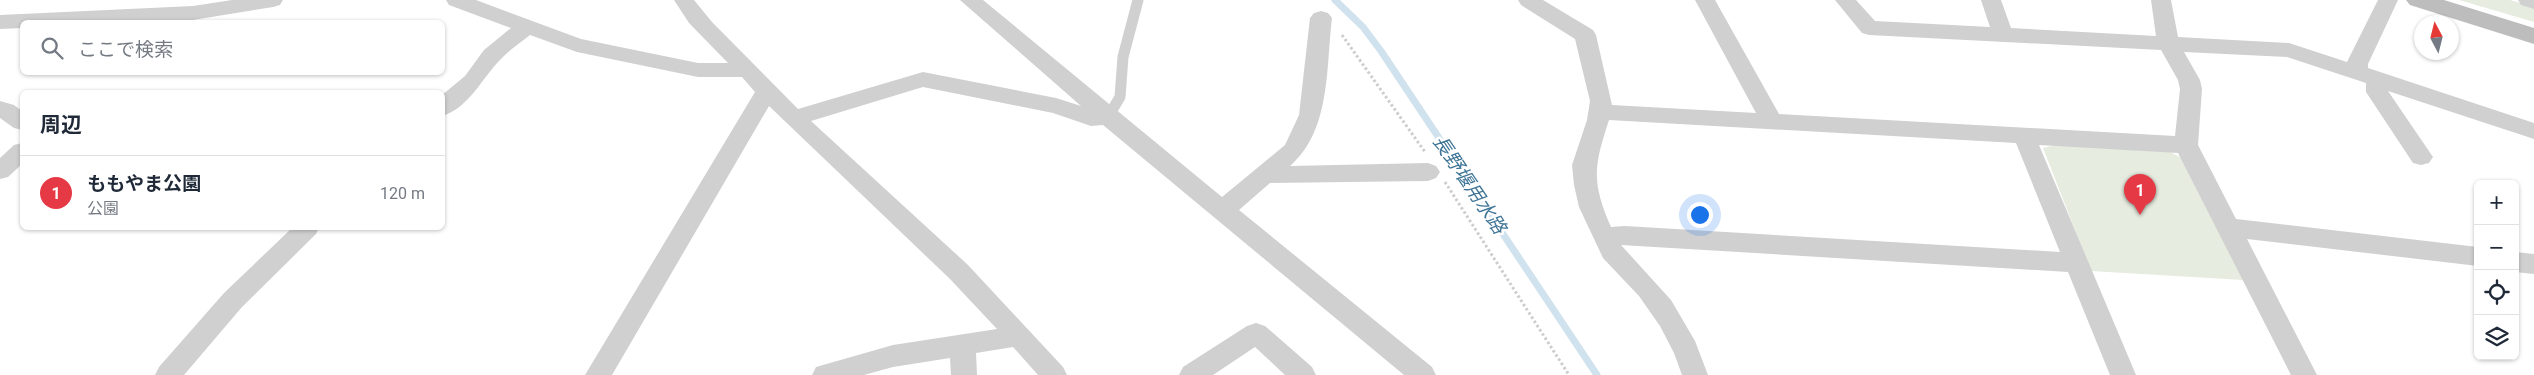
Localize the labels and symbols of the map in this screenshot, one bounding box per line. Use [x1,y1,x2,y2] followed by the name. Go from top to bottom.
[2414,15,2459,60] north arrow
[1428,131,1512,240] water label: 長野堰用水路
[2124,174,2156,215] pin: 1
[1687,202,1713,228] your location

